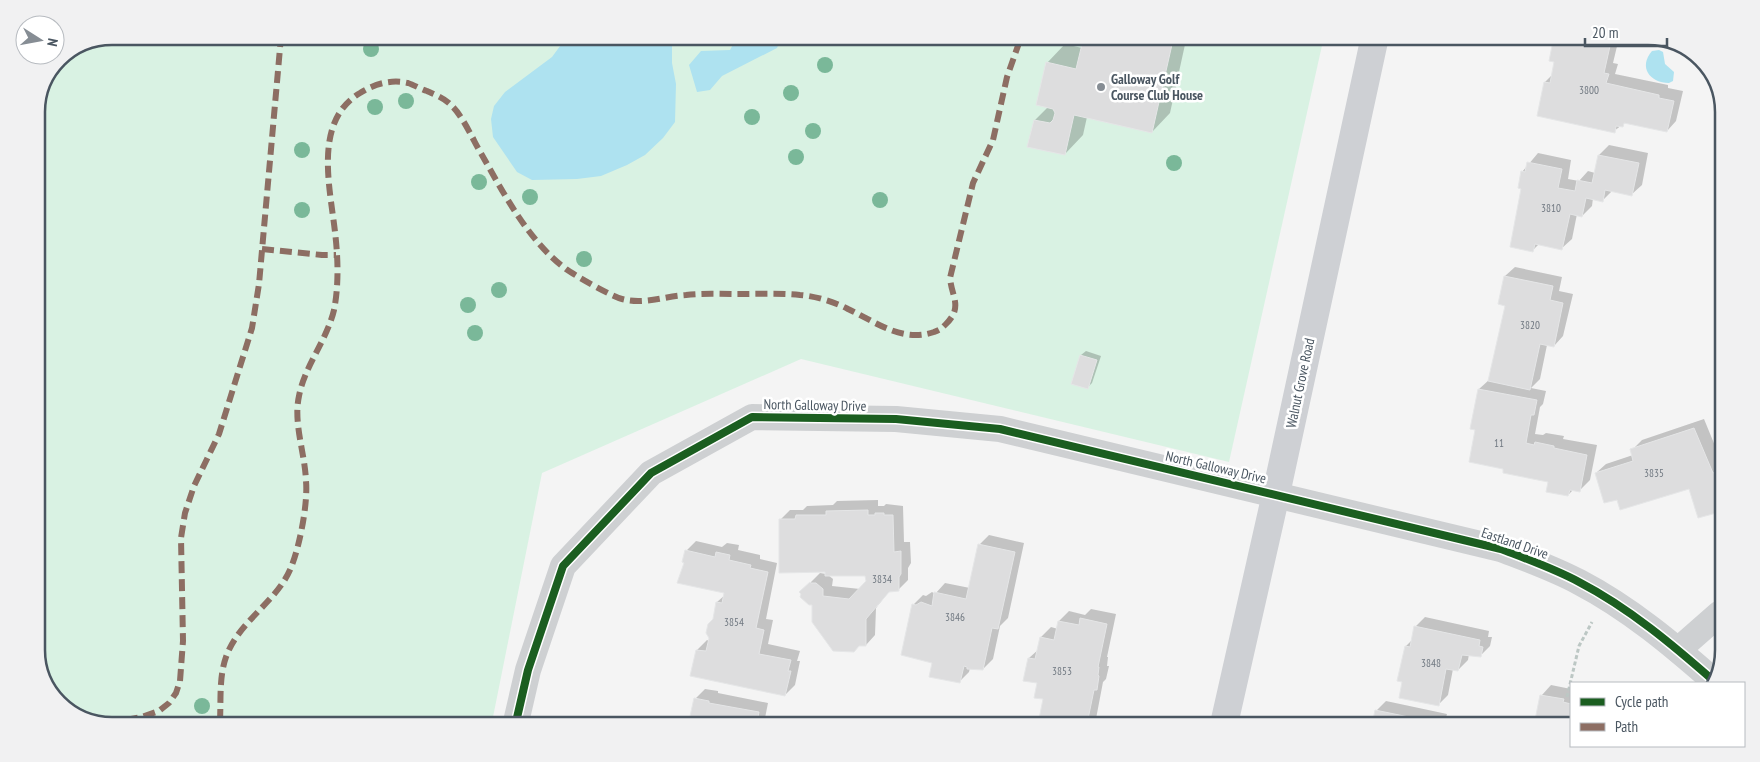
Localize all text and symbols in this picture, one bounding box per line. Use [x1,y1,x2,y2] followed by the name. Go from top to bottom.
[15,15,65,65] north arrow
[1585,15,1668,47] scale bar
[1592,23,1618,42] text: 20 m
[43,37,62,48] text: N
[1111,70,1203,104] place label: Galloway Golf Course Club House
[1095,81,1107,93] marker: Galloway Golf Course Club House
[1579,83,1599,97] house number: 3800
[1541,201,1561,215] house number: 3810
[1520,318,1540,332] house number: 3820
[1282,336,1318,430] street label: Walnut Grove Road
[763,395,867,415] street label: North Galloway Drive
[1494,436,1504,450] house number: 11
[1164,447,1268,487] street label: North Galloway Drive
[1644,466,1664,480] house number: 3835
[1479,523,1551,563] street label: Eastland Drive
[872,572,892,586] house number: 3834
[945,610,965,624] house number: 3846
[724,615,744,629] house number: 3854
[1421,656,1441,670] house number: 3848
[1052,664,1072,678] house number: 3853
[1570,682,1745,747] legend
[1615,692,1668,711] text: Cycle path
[1615,717,1638,736] text: Path

